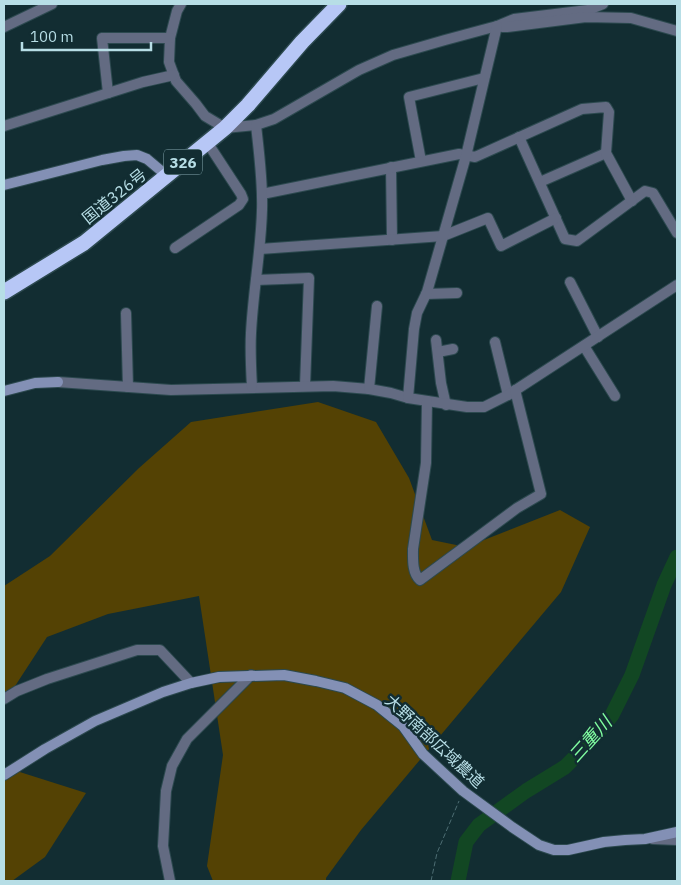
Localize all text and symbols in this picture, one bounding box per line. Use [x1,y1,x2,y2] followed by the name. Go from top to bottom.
[22,20,151,52] scale bar
[30,27,74,46] text: 100 m
[164,150,202,174] road number: 326
[78,164,150,228] street label: 国道326号
[381,690,489,792] street label: 大野南部広域農道
[563,710,618,767] water label: 三重川

